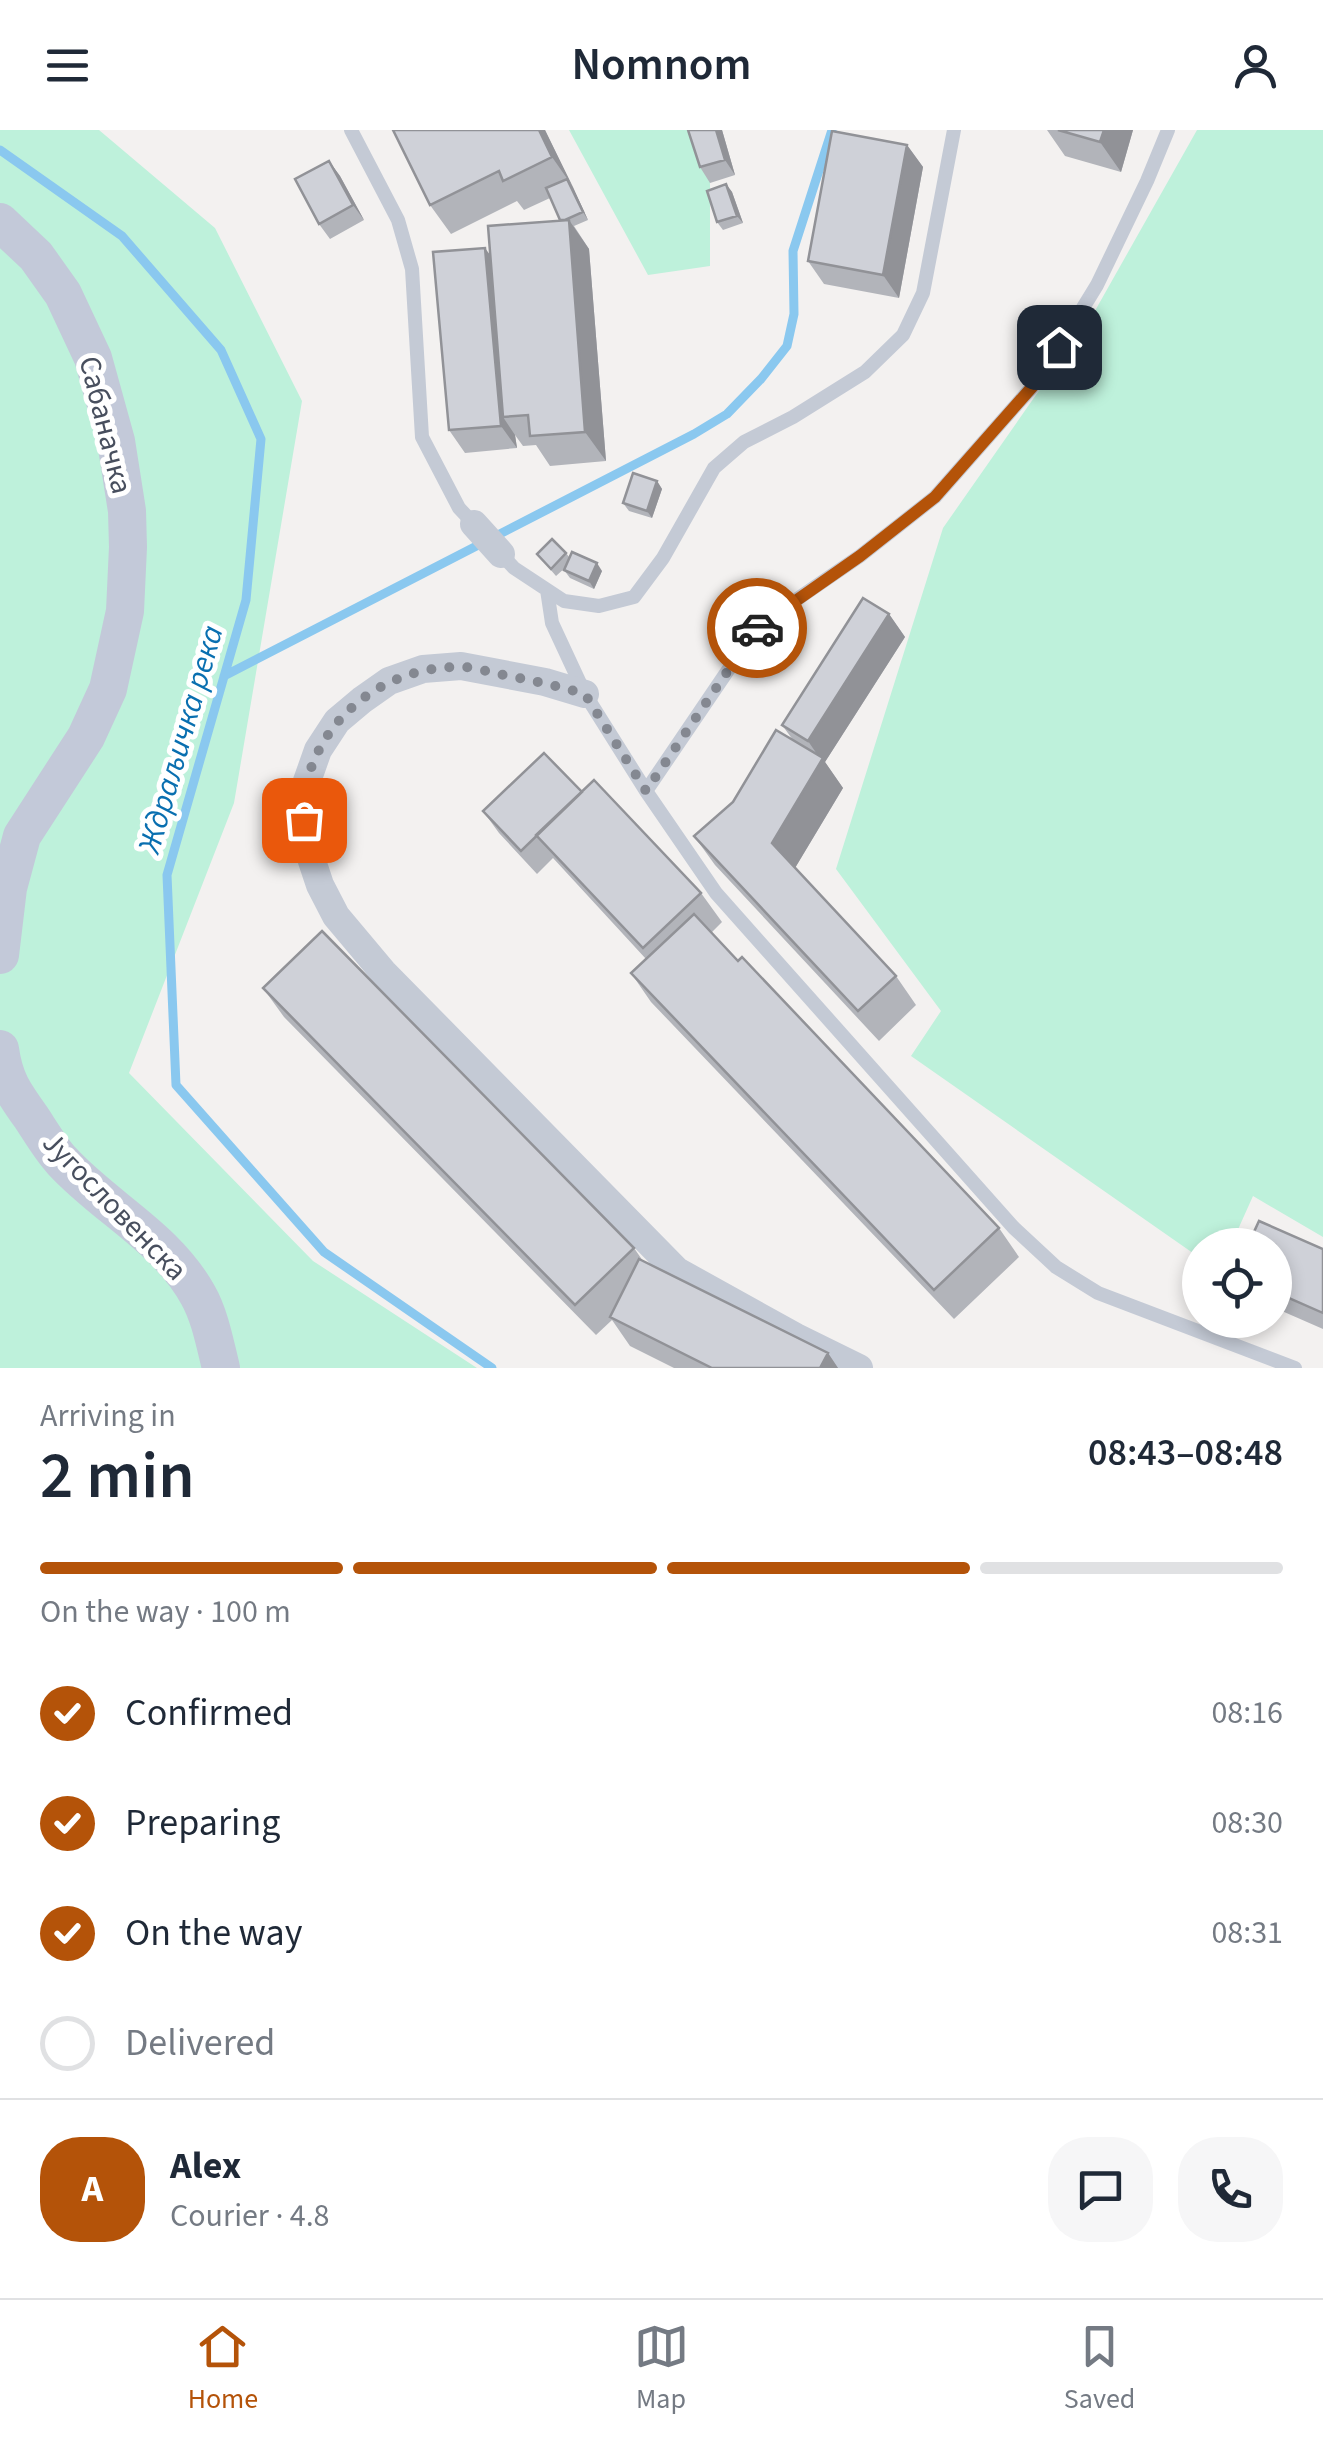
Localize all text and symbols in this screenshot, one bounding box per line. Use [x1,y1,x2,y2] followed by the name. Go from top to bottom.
[571,33,752,97] text: Nomnom
[40,38,95,93] icon: menu
[1228,38,1283,93] icon: person
[1017,305,1102,390] pin
[1032,320,1087,375] icon: home
[68,352,143,498] street label: Сабаначка
[707,578,807,678] courier
[730,601,785,656] icon: car
[126,620,235,860] water label: Ждраљичка река
[262,778,347,863] pin
[277,793,332,848] icon: bag
[32,1122,197,1290] street label: Југословенска
[1182,1228,1292,1338] map controls
[1182,1228,1292,1338] button: locate
[40,1393,176,1439] text: Arriving in
[1088,1426,1283,1480] text: 08:43–08:48
[40,1430,195,1523] text: 2 min
[40,1589,291,1635] text: On the way · 100 m
[40,1686,95,1741] icon: check
[125,1686,293,1740] text: Confirmed
[1211,1690,1283,1736] text: 08:16
[40,1796,95,1851] icon: check
[125,1796,280,1850] text: Preparing
[1211,1800,1283,1846] text: 08:30
[40,1906,95,1961] icon: check
[125,1906,302,1960] text: On the way
[1211,1910,1283,1956] text: 08:31
[125,2016,275,2070] text: Delivered
[1048,2137,1153,2242] button: chat
[1178,2137,1283,2242] button: phone
[170,2139,241,2193] text: Alex
[82,2162,103,2216] text: A
[170,2193,330,2239] text: Courier · 4.8
[188,2319,258,2419] tab: Home
[634,2319,689,2419] tab: Map
[1064,2319,1135,2419] tab: Saved

